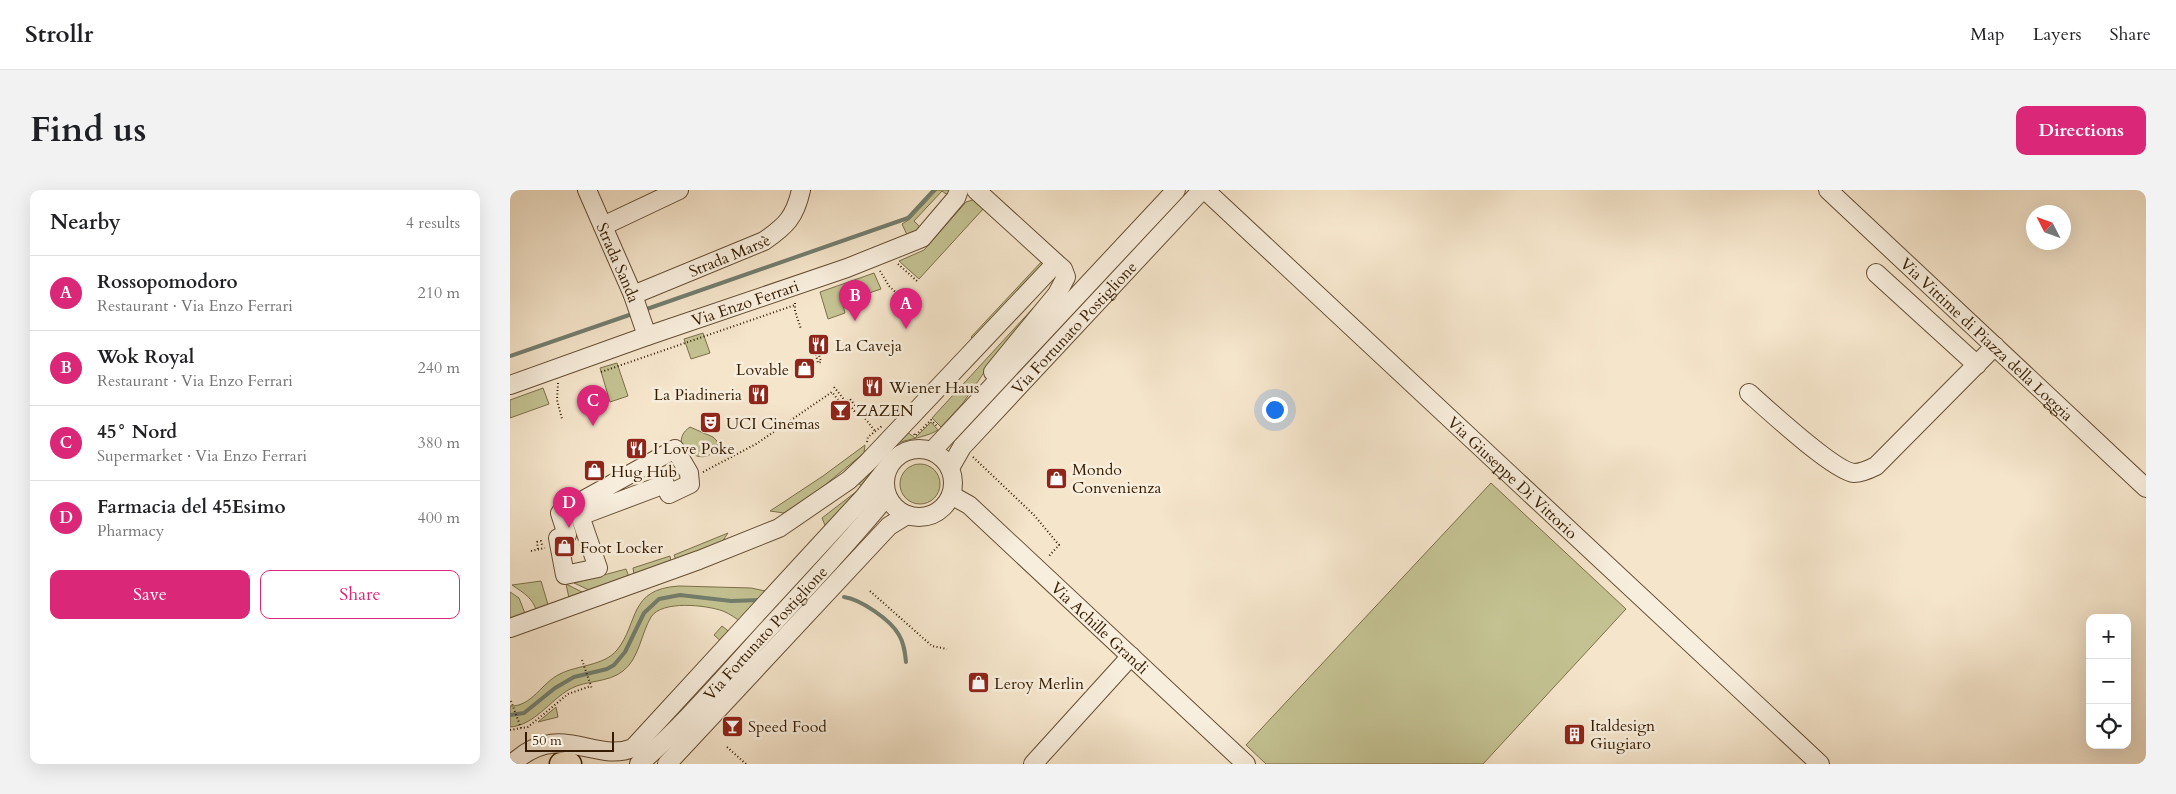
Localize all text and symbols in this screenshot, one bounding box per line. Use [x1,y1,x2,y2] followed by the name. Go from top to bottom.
[25,18,93,51] text: Strollr
[1970,22,2005,47] text: Map
[2033,22,2082,47] text: Layers
[2110,22,2151,47] text: Share
[30,106,146,154] text: Find us
[2016,106,2146,155] button: Directions
[2026,205,2071,250] north arrow
[50,208,121,237] text: Nearby
[406,212,460,234] text: 4 results
[591,219,645,305] street label: Strada Sanda
[686,230,775,283] street label: Strada Marsè
[1895,253,2078,427] street label: Via Vittime di Piazza della Loggia
[1007,257,1142,399] street label: Via Fortunato Postiglione
[97,269,238,295] text: Rossopomodoro
[689,275,802,332] street label: Via Enzo Ferrari
[839,280,871,321] pin: B
[60,282,72,304] text: A
[418,282,460,304] text: 210 m
[890,288,922,329] pin: A
[97,295,293,317] text: Restaurant · Via Enzo Ferrari
[807,333,831,357] restaurant icon: La Caveja
[835,335,902,357] place label: La Caveja
[97,344,194,370] text: Wok Royal
[60,357,72,379] text: B
[418,357,460,379] text: 240 m
[793,357,817,381] shop icon: Lovable
[736,359,789,381] place label: Lovable
[97,370,293,392] text: Restaurant · Via Enzo Ferrari
[861,375,885,399] restaurant icon: Wiener Haus
[888,377,979,399] place label: Wiener Haus
[746,382,770,406] restaurant icon: La Piadineria
[654,384,742,406] place label: La Piadineria
[577,385,609,426] pin: C
[1262,397,1288,423] your location
[828,398,852,422] bar icon: ZAZEN
[856,400,914,422] place label: ZAZEN
[698,411,722,435] theatre icon: UCI Cinemas
[1442,412,1582,544] street label: Via Giuseppe Di Vittorio
[726,413,820,435] place label: UCI Cinemas
[97,419,177,445] text: 45° Nord
[60,432,72,454] text: C
[418,432,460,454] text: 380 m
[625,436,649,460] restaurant icon: I Love Poke
[653,438,735,460] place label: I Love Poke
[97,445,307,467] text: Supermarket · Via Enzo Ferrari
[583,459,607,483] shop icon: Hug Hub
[1072,459,1161,499] place label: Mondo Convenienza
[611,461,677,483] place label: Hug Hub
[1044,466,1068,490] shop icon: Mondo Convenienza
[553,487,585,528] pin: D
[97,494,286,520] text: Farmacia del 45Esimo
[59,507,73,529] text: D
[418,507,460,529] text: 400 m
[97,520,164,542] text: Pharmacy
[552,535,576,559] shop icon: Foot Locker
[580,537,663,559] place label: Foot Locker
[699,562,833,706] street label: Via Fortunato Postiglione
[50,570,250,619] button: Save
[260,570,460,619] button: Share
[1046,577,1154,680] street label: Via Achille Grandi
[2086,614,2131,749] map controls
[2086,614,2131,659] button: +
[2086,659,2131,704] button: −
[966,671,990,695] shop icon: Leroy Merlin
[994,673,1084,695] place label: Leroy Merlin
[2086,704,2131,749] button: locate
[720,714,744,738] bar icon: Speed Food
[1590,715,1655,755] place label: Italdesign Giugiaro
[748,716,827,738] place label: Speed Food
[1562,722,1586,746] building icon: Italdesign Giugiaro
[525,729,614,752] scale bar
[532,731,562,750] text: 50 m

